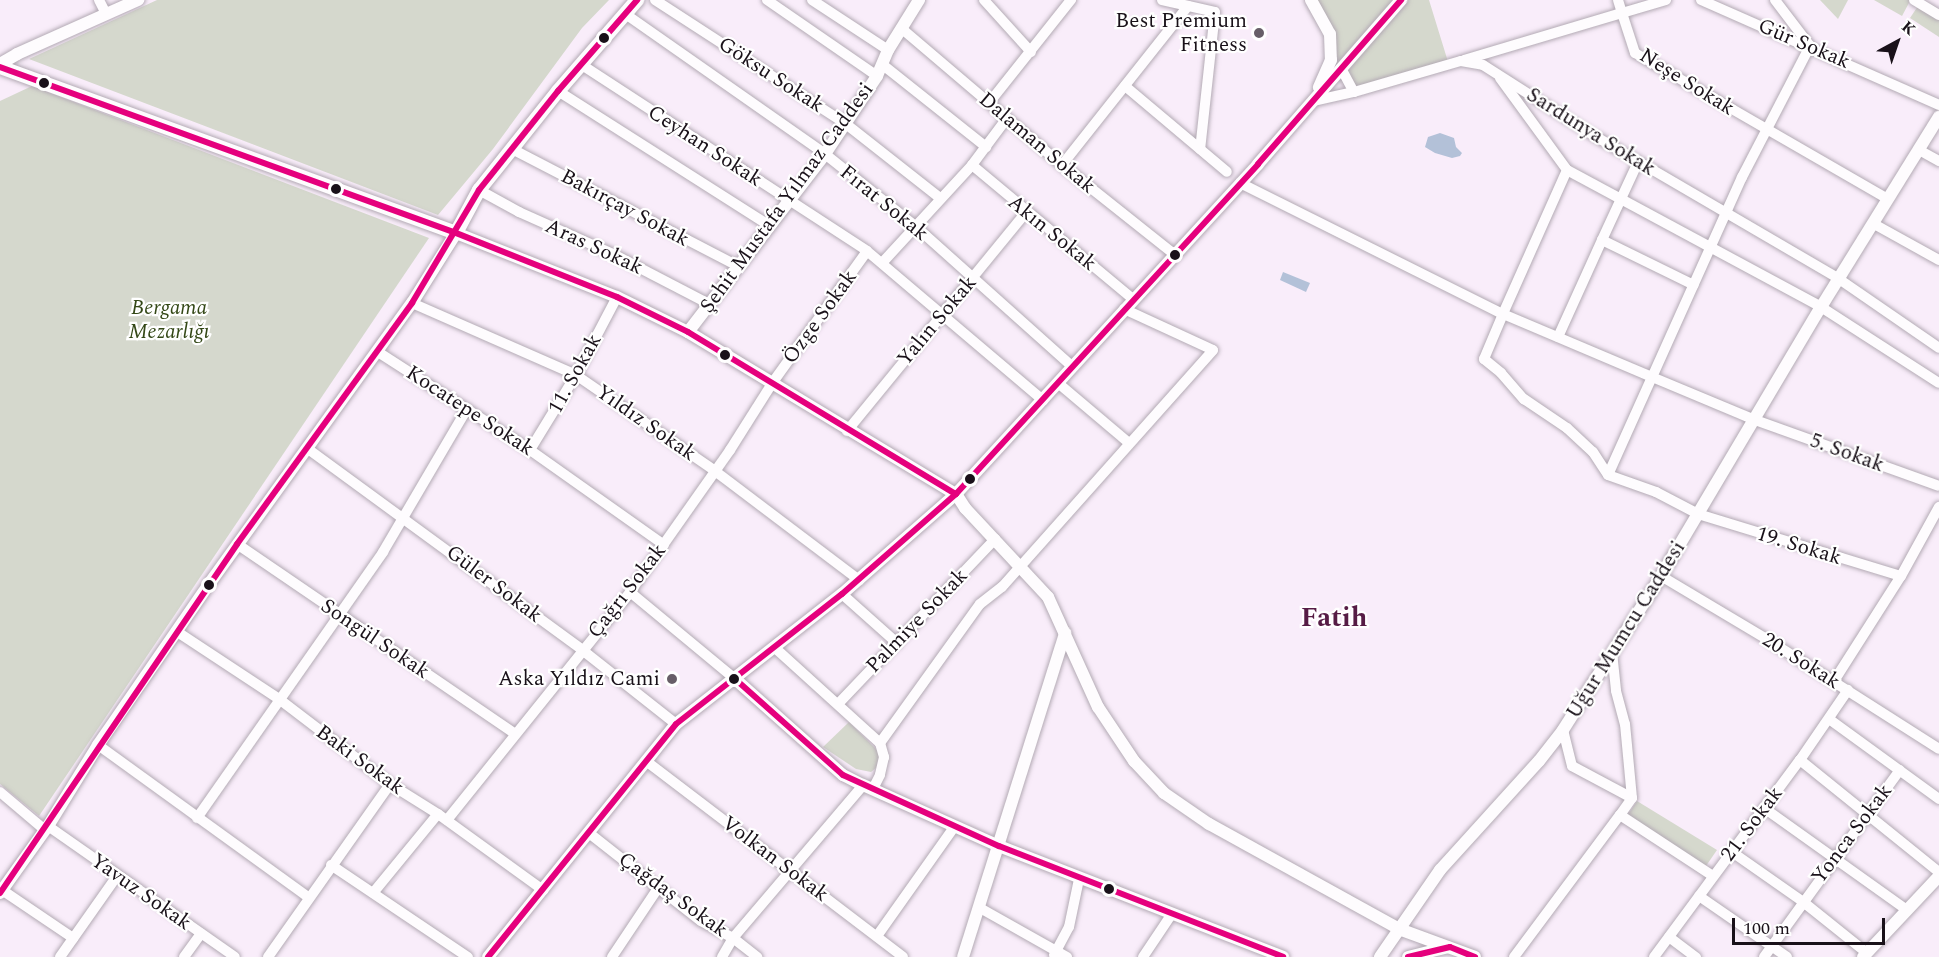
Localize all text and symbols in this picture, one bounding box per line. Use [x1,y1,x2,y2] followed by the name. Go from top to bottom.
[1115,8,1247,58] place label: Best Premium Fitness
[1867,12,1927,72] north arrow
[1754,13,1854,75] street label: Gür Sokak
[1896,15,1921,41] text: K
[1252,26,1266,40] marker: Best Premium Fitness
[713,31,829,119] street label: Göksu Sokak
[598,32,610,44] unlabelled marker
[1635,43,1739,121] street label: Neşe Sokak
[38,77,50,89] unlabelled marker
[695,78,879,318] street label: Şehit Mustafa Yılmaz Caddesi
[1522,82,1660,182] street label: Sardunya Sokak
[973,87,1101,199] street label: Dalaman Sokak
[643,100,767,192] street label: Ceyhan Sokak
[835,160,933,246] street label: Fırat Sokak
[556,164,694,252] street label: Bakırçay Sokak
[330,183,342,195] unlabelled marker
[1002,190,1102,276] street label: Akın Sokak
[541,213,647,281] street label: Aras Sokak
[1169,249,1181,261] unlabelled marker
[777,265,863,369] street label: Özge Sokak
[892,271,982,371] street label: Yalın Sokak
[128,295,210,345] park label: Bergama Mezarlığı
[543,330,607,418] street label: 11. Sokak
[719,349,731,361] unlabelled marker
[401,360,539,462] street label: Kocatepe Sokak
[591,379,701,467] street label: Yıldız Sokak
[1806,428,1888,478] street label: 5. Sokak
[964,473,976,485] unlabelled marker
[1753,521,1845,571] street label: 19. Sokak
[1561,536,1691,724] street label: Uğur Mumcu Caddesi
[582,539,672,643] street label: Çağrı Sokak
[441,540,547,628] street label: Güler Sokak
[861,563,973,679] street label: Palmiye Sokak
[203,579,215,591] unlabelled marker
[316,593,434,685] street label: Songül Sokak
[1301,603,1367,635] district label: Fatih
[1757,627,1845,695] street label: 20. Sokak
[498,666,660,692] place label: Aska Yıldız Cami
[665,672,679,686] marker: Aska Yıldız Cami
[728,673,740,685] unlabelled marker
[311,719,409,801] street label: Baki Sokak
[1806,779,1898,889] street label: Yonca Sokak
[1716,781,1788,867] street label: 21. Sokak
[717,811,833,907] street label: Volkan Sokak
[613,847,733,943] street label: Çağdaş Sokak
[86,848,196,936] street label: Yavuz Sokak
[1103,883,1115,895] unlabelled marker
[1735,906,1888,944] scale bar
[1743,915,1790,942] text: 100 m

